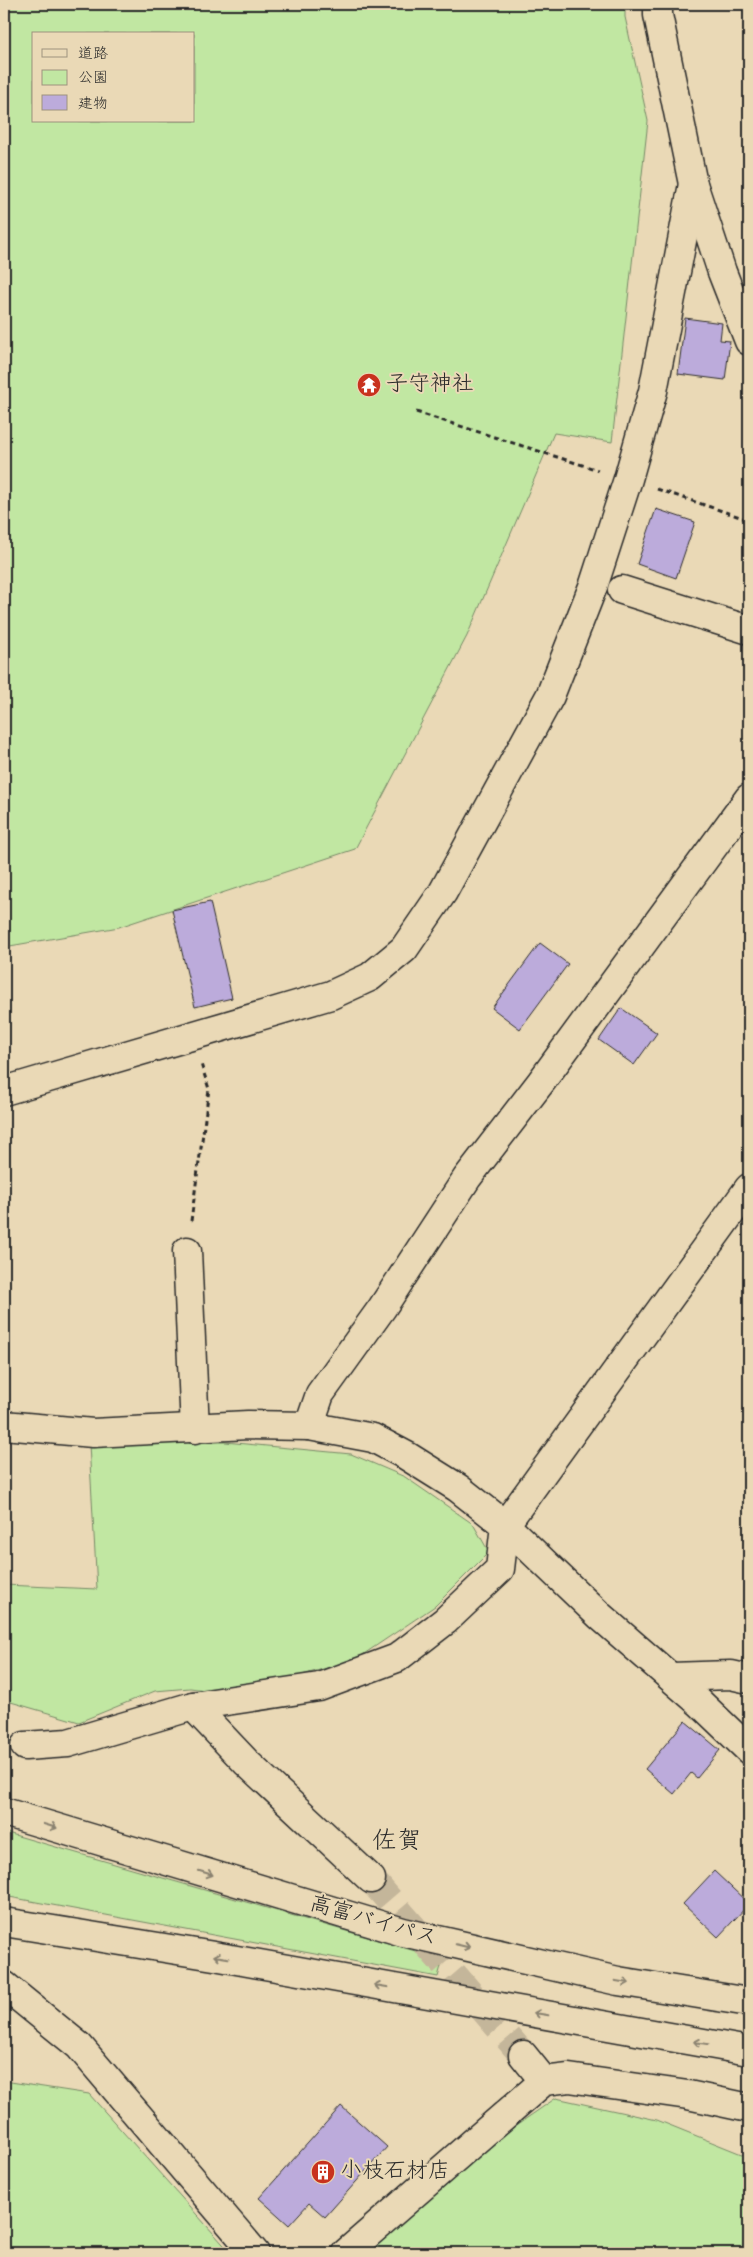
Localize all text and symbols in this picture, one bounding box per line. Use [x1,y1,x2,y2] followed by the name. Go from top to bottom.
[32,32,195,122] legend
[78,43,108,65] text: 道路
[78,67,108,89] text: 公園
[78,93,108,115] text: 建物
[386,369,474,401] place label: 子守神社
[356,372,382,398] temple icon: 子守神社
[42,1822,58,1832] one-way arrow
[372,1824,422,1860] district label: 佐賀
[198,1869,214,1879] one-way arrow
[305,1888,441,1956] street label: 高富バイパス
[455,1942,471,1951] one-way arrow
[214,1952,230,1962] one-way arrow
[613,1977,629,1987] one-way arrow
[374,1980,390,1990] one-way arrow
[534,2009,550,2019] one-way arrow
[694,2037,710,2047] one-way arrow
[340,2156,450,2188] place label: 小枝石材店
[310,2159,336,2185] building icon: 小枝石材店

